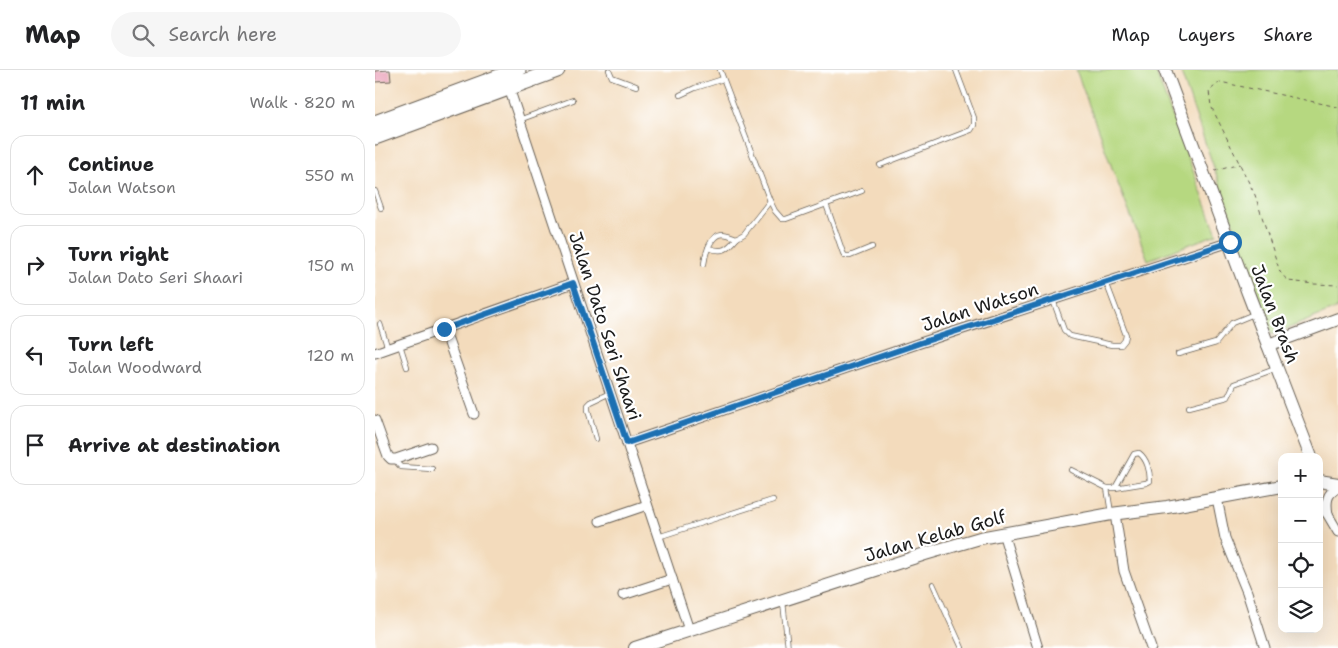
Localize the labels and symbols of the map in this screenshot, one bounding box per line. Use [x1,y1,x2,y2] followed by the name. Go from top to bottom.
[563,229,647,423] street label: Jalan Dato Seri Shaari
[1219,231,1242,254] route start
[1245,261,1305,367] street label: Jalan Brash
[919,277,1041,337] street label: Jalan Watson
[433,318,456,341] route end
[861,504,1009,568] street label: Jalan Kelab Golf

